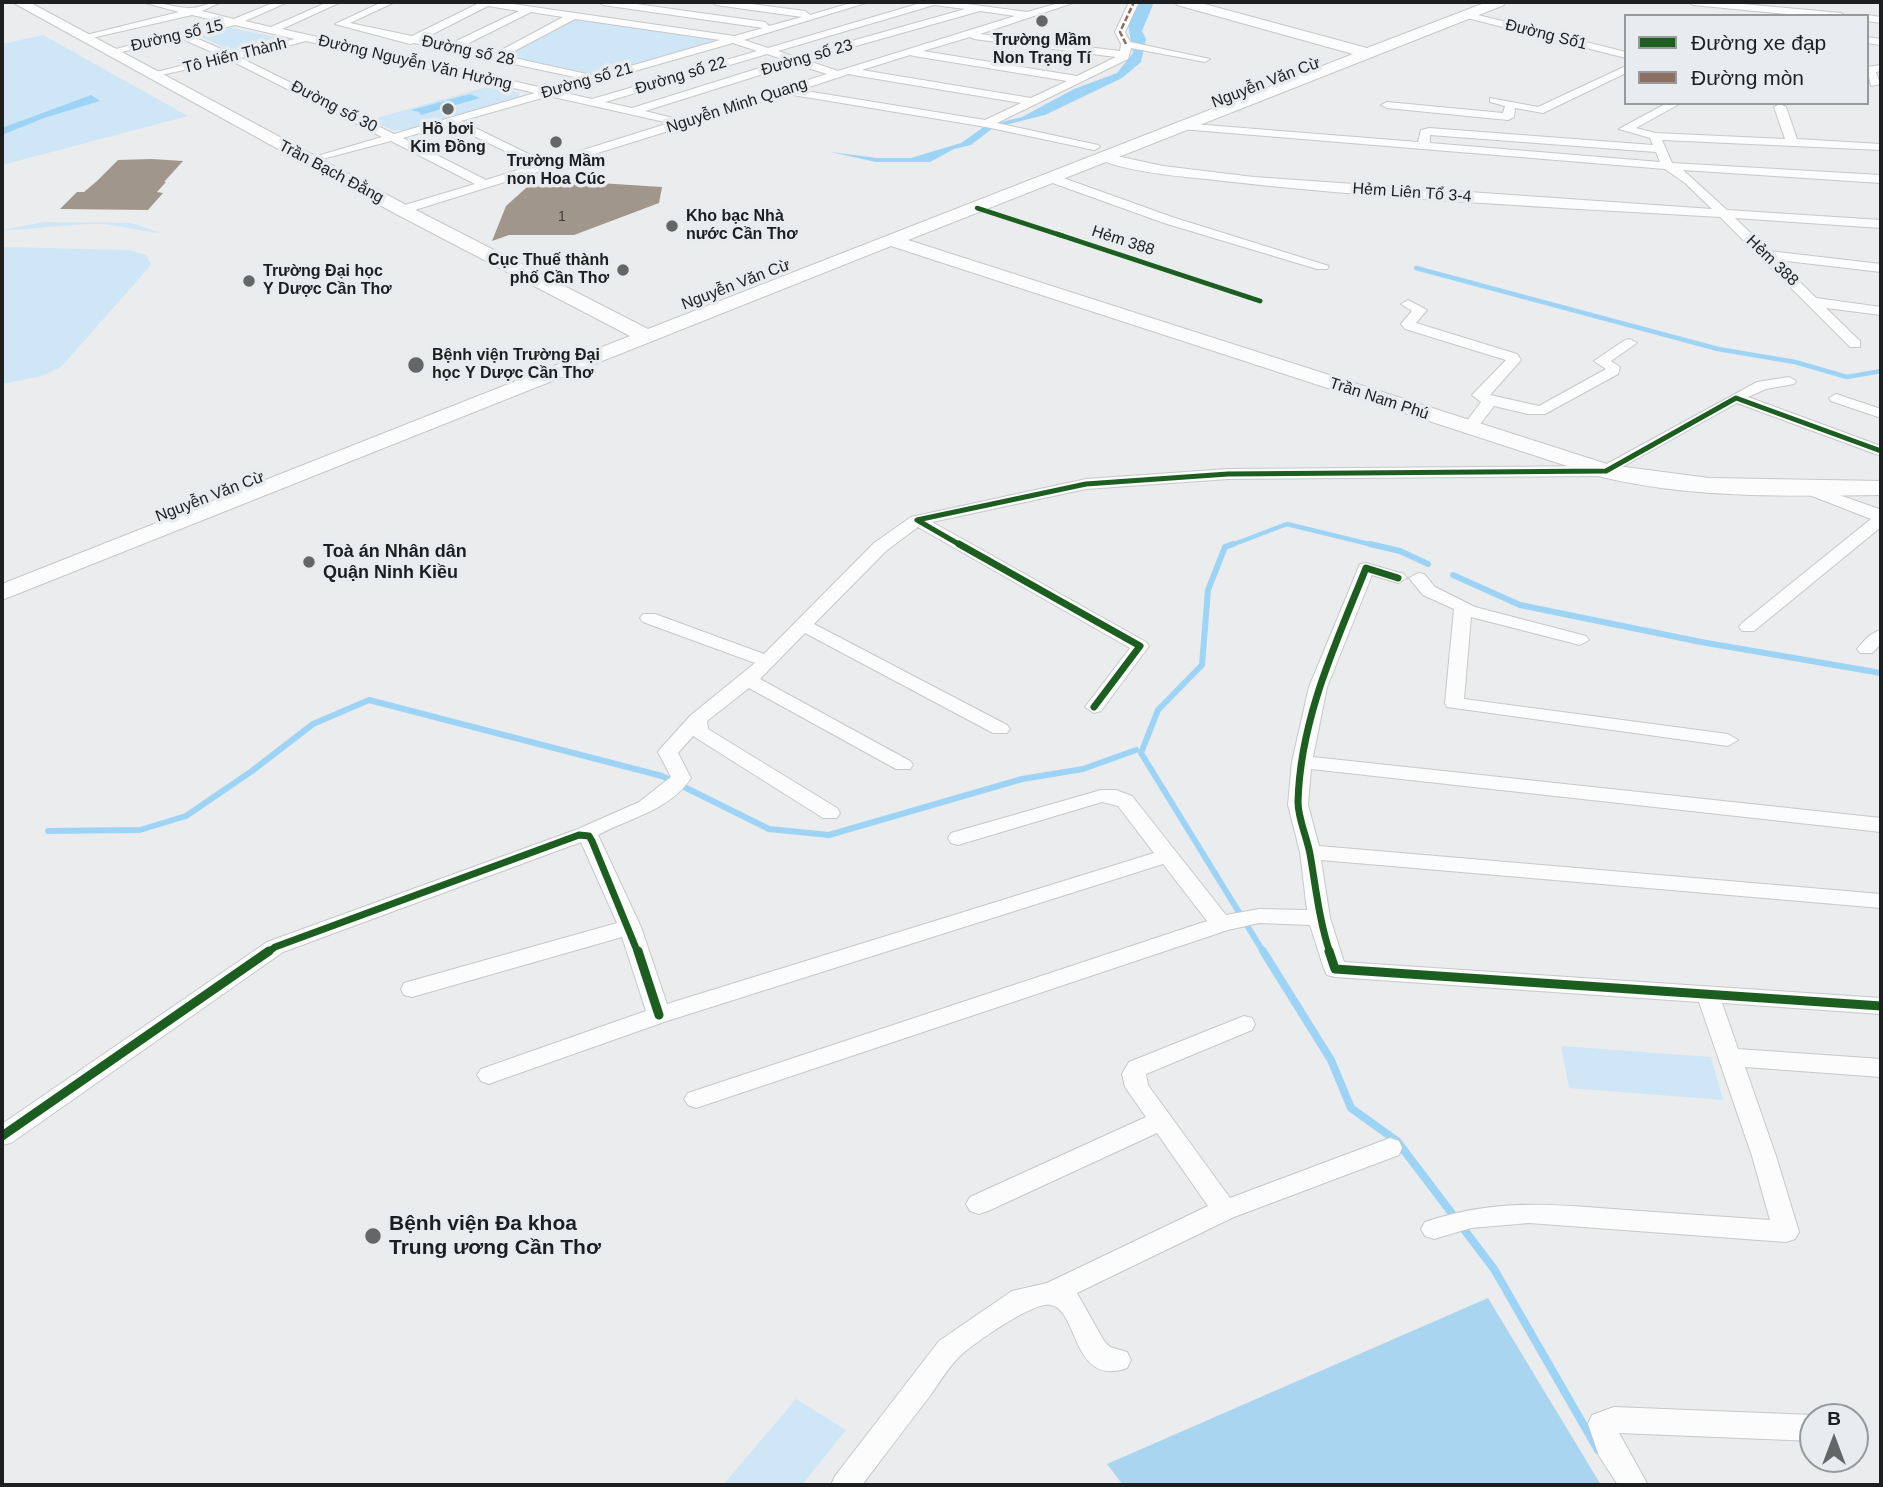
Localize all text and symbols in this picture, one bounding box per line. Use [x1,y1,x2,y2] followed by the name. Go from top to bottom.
[1034,13,1050,29] marker: Trường Mầm Non Trạng Tí
[1624,14,1869,105] legend
[129,16,225,56] street label: Đường số 15
[1503,16,1589,54] street label: Đường Số1
[316,31,514,95] street label: Đường Nguyễn Văn Hưởng
[993,31,1091,69] place label: Trường Mầm Non Trạng Tí
[1691,31,1826,54] text: Đường xe đạp
[420,32,516,70] street label: Đường số 28
[181,34,289,78] street label: Tô Hiến Thành
[759,36,855,80] street label: Đường số 23
[633,53,729,99] street label: Đường số 22
[1209,53,1323,113] street label: Nguyễn Văn Cừ
[539,59,635,103] street label: Đường số 21
[1691,66,1804,89] text: Đường mòn
[664,74,810,138] street label: Nguyễn Minh Quang
[288,77,380,137] street label: Đường số 30
[440,101,456,117] marker: Hồ bơi Kim Đồng
[410,120,486,158] place label: Hồ bơi Kim Đồng
[548,134,564,150] marker: Trường Mầm non Hoa Cúc
[275,136,387,208] street label: Trần Bạch Đằng
[507,152,605,190] place label: Trường Mầm non Hoa Cúc
[1352,179,1472,207] street label: Hẻm Liên Tổ 3-4
[686,207,798,245] place label: Kho bạc Nhà nước Cần Thơ
[558,209,566,225] house number: 1
[664,218,680,234] marker: Kho bạc Nhà nước Cần Thơ
[1089,222,1157,260] street label: Hẻm 388
[1742,232,1802,290] street label: Hẻm 388
[488,251,609,289] place label: Cục Thuế thành phố Cần Thơ
[679,255,793,315] street label: Nguyễn Văn Cừ
[263,262,392,300] place label: Trường Đại học Y Dược Cần Thơ
[615,262,631,278] marker: Cục Thuế thành phố Cần Thơ
[241,273,257,289] marker: Trường Đại học Y Dược Cần Thơ
[432,346,600,384] place label: Bệnh viện Trường Đại học Y Dược Cần Thơ
[406,355,426,375] marker: Bệnh viện Trường Đại học Y Dược Cần Thơ
[1327,374,1431,424] street label: Trần Nam Phú
[153,467,267,527] street label: Nguyễn Văn Cừ
[323,541,467,584] place label: Toà án Nhân dân Quận Ninh Kiều
[301,554,317,570] marker: Toà án Nhân dân Quận Ninh Kiều
[389,1211,601,1261] place label: Bệnh viện Đa khoa Trung ương Cần Thơ
[363,1226,383,1246] marker: Bệnh viện Đa khoa Trung ương Cần Thơ
[1799,1403,1869,1473] north arrow
[1827,1408,1841,1429] text: B

